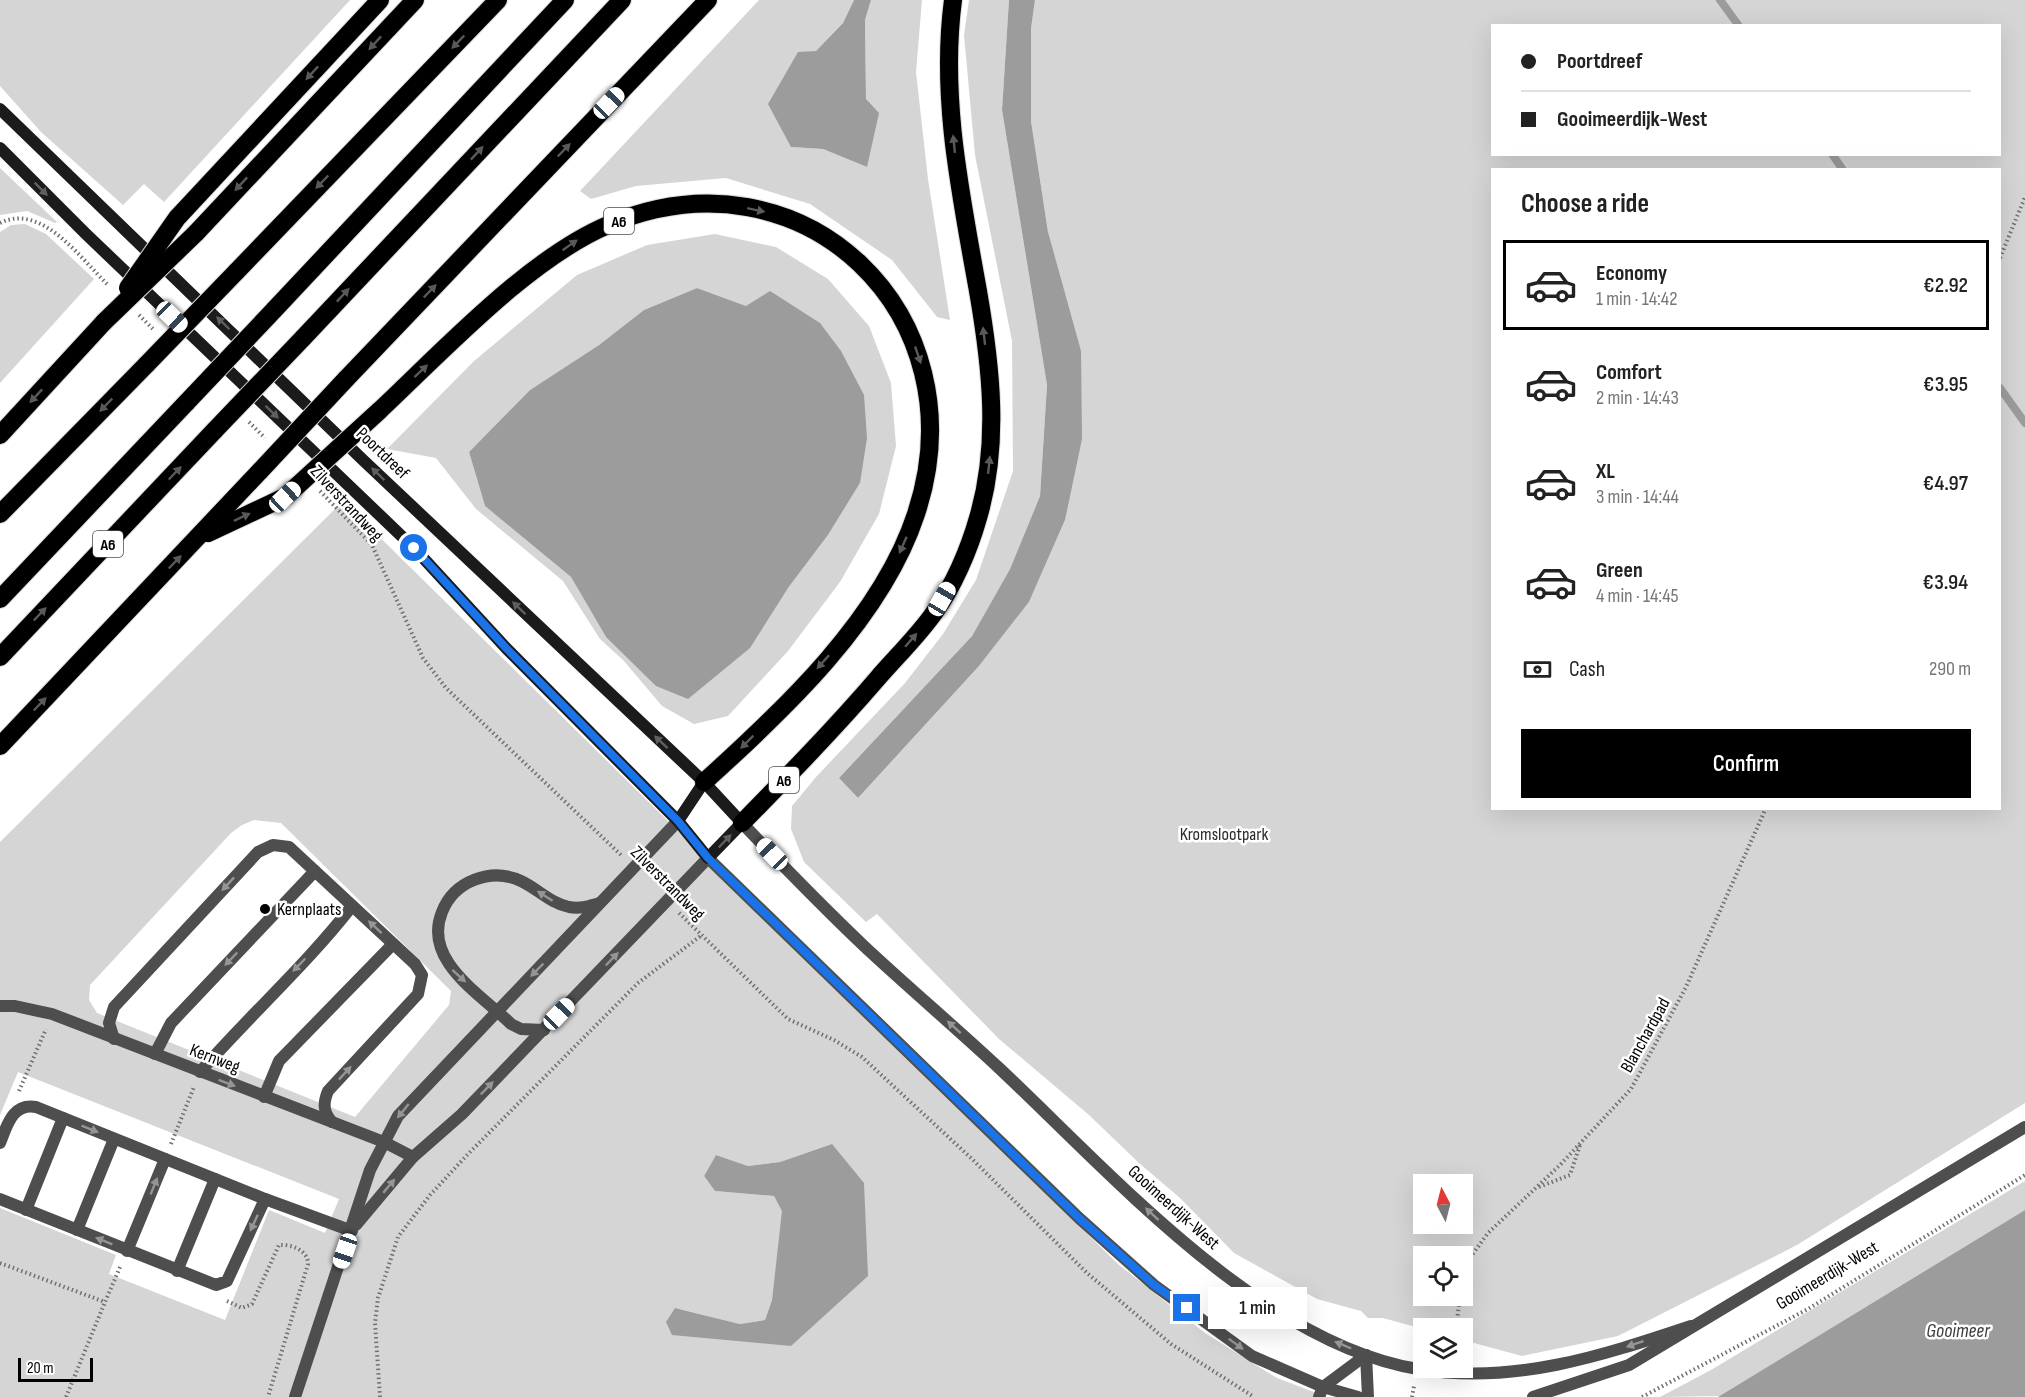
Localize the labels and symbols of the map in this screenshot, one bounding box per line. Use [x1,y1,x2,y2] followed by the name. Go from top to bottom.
[368,35,382,50] one-way arrow
[451,35,465,49] one-way arrow
[305,66,319,80] one-way arrow
[590,84,628,122] car
[949,134,959,153] one-way arrow
[557,144,571,158] one-way arrow
[470,146,484,161] one-way arrow
[316,175,330,189] one-way arrow
[234,177,248,192] one-way arrow
[34,182,49,196] one-way arrow
[747,206,766,215] one-way arrow
[604,208,634,234] road number: A6
[561,239,577,251] one-way arrow
[422,285,436,299] one-way arrow
[336,288,350,303] one-way arrow
[153,298,191,336] car
[217,317,231,331] one-way arrow
[980,327,989,346] one-way arrow
[913,346,923,364] one-way arrow
[414,364,429,378] one-way arrow
[29,388,43,403] one-way arrow
[100,398,114,412] one-way arrow
[264,405,279,418] one-way arrow
[352,423,414,484] street label: Poortdreef
[984,455,994,474] one-way arrow
[306,461,387,546] street label: Zilverstrandweg
[167,467,181,481] one-way arrow
[371,467,385,481] one-way arrow
[266,478,304,516] car
[233,513,250,522] one-way arrow
[93,531,123,557] road number: A6
[400,534,427,561] route start
[898,536,908,554] one-way arrow
[168,555,182,570] one-way arrow
[925,579,959,619] car
[513,602,527,616] one-way arrow
[33,608,47,622] one-way arrow
[904,633,917,648] one-way arrow
[817,654,830,669] one-way arrow
[33,697,47,711] one-way arrow
[655,735,669,749] one-way arrow
[739,735,754,749] one-way arrow
[769,767,799,793] road number: A6
[1180,824,1268,845] park label: Kromslootpark
[718,833,732,848] one-way arrow
[753,835,791,873] car
[626,842,709,925] street label: Zilverstrandweg
[221,877,235,892] one-way arrow
[537,891,553,902] one-way arrow
[277,899,341,920] place label: Kernplaats
[258,902,272,916] marker: Kernplaats
[368,921,382,935] one-way arrow
[225,952,239,966] one-way arrow
[605,952,619,967] one-way arrow
[292,958,306,973] one-way arrow
[530,962,544,977] one-way arrow
[451,969,466,982] one-way arrow
[1616,994,1675,1076] street label: Blanchardpad
[540,995,578,1033] car
[947,1021,962,1034] one-way arrow
[187,1039,243,1078] street label: Kernweg
[338,1066,351,1081] one-way arrow
[218,1078,236,1088] one-way arrow
[480,1081,494,1095] one-way arrow
[396,1103,409,1119] one-way arrow
[81,1125,99,1134] one-way arrow
[1124,1161,1224,1254] street label: Gooimeerdijk-West
[1413,1174,1473,1234] north arrow
[149,1176,159,1194] one-way arrow
[383,1178,396,1194] one-way arrow
[1145,1207,1160,1221] one-way arrow
[249,1215,258,1232] one-way arrow
[331,1231,359,1271] car
[95,1236,113,1245] one-way arrow
[1772,1236,1883,1314] street label: Gooimeerdijk-West
[1208,1287,1307,1329] callout: 1 min
[1173,1294,1200,1321] route end
[1926,1319,1991,1343] water label: Gooimeer
[1227,1338,1243,1350] one-way arrow
[1334,1340,1352,1349] one-way arrow
[1626,1340,1644,1350] one-way arrow
[18,1355,93,1382] scale bar

